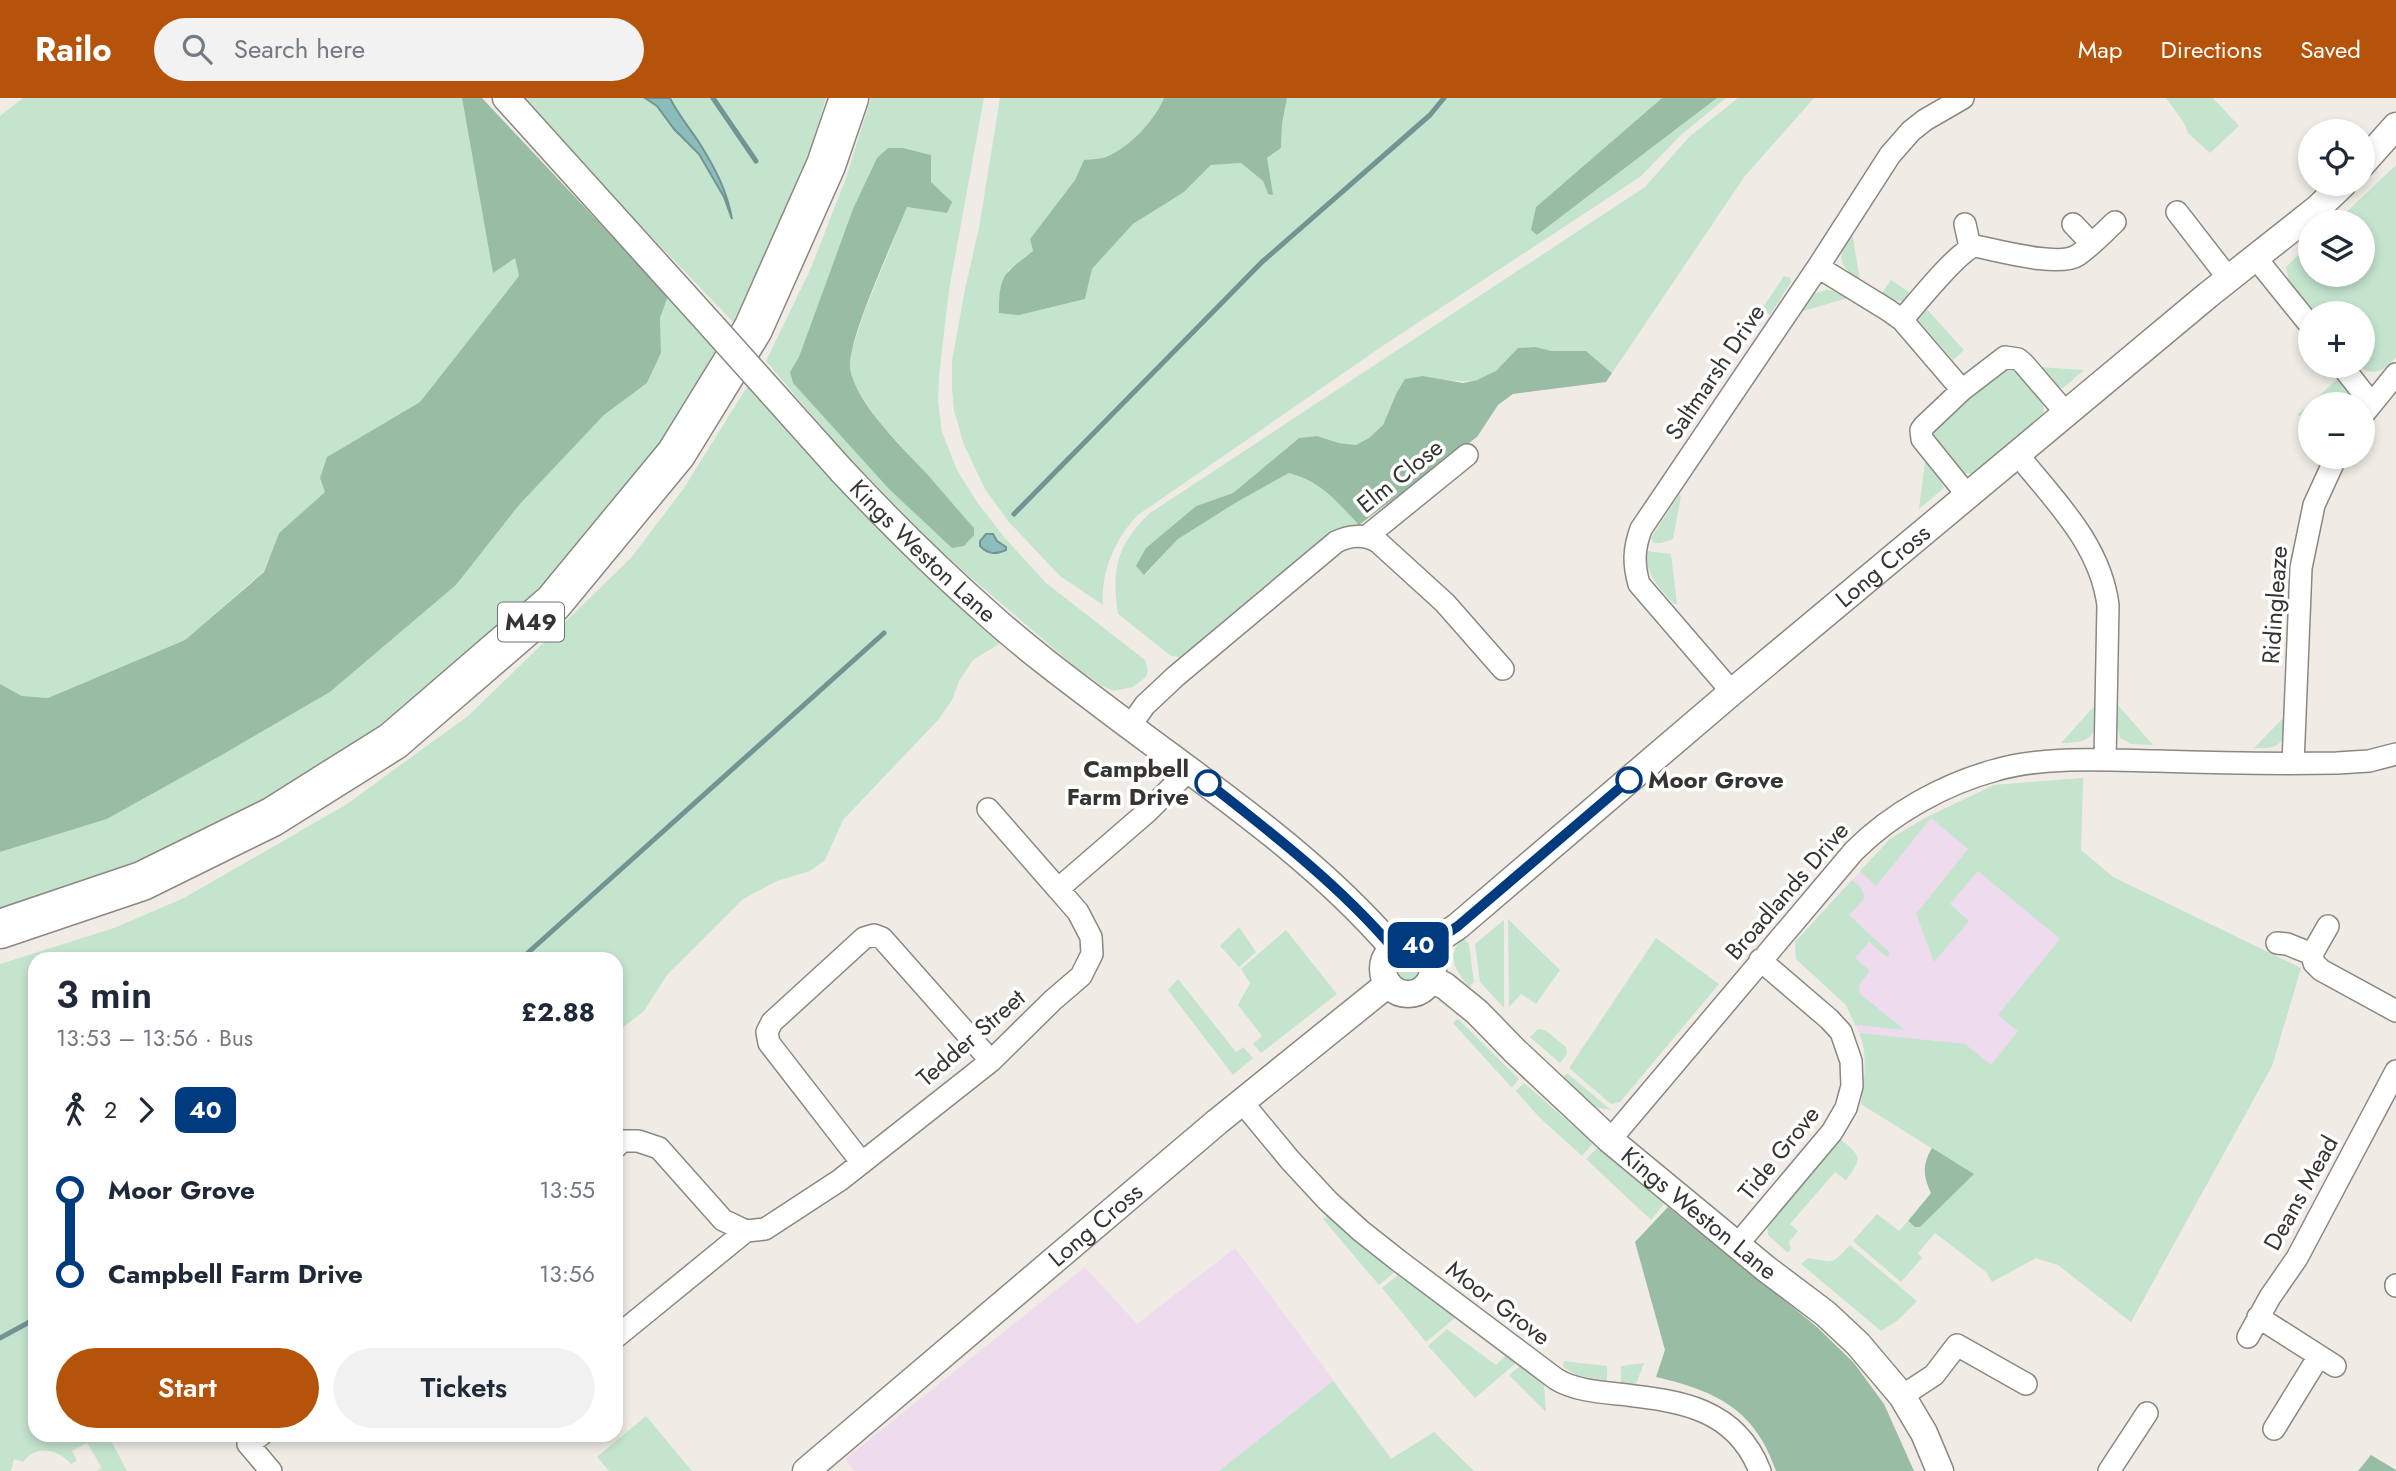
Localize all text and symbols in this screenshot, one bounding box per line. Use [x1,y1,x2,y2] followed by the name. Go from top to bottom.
[154,18,644,81] search box
[35,26,112,73] text: Railo
[178,30,216,68] icon: search
[234,30,365,68] text: Search here
[2078,32,2123,67] text: Map
[2161,32,2262,67] text: Directions
[2300,32,2361,67] text: Saved
[2298,119,2375,469] map controls
[2298,119,2375,196] button: locate
[2298,210,2375,287] button: layers
[1656,297,1773,447] street label: Saltmarsh Drive
[2298,301,2375,378] button: +
[2298,392,2375,469] button: −
[1349,430,1450,521] street label: Elm Close
[842,471,1005,631] street label: Kings Weston Lane
[1828,516,1938,616] street label: Long Cross
[2253,545,2296,665] street label: Ridingleaze
[498,602,564,642] road number: M49
[1067,751,1189,814] place label: Campbell Farm Drive
[1648,762,1784,797] place label: Moor Grove
[1616,767,1642,793] marker: Moor Grove
[1195,770,1221,796] marker: Campbell Farm Drive
[1717,814,1857,968] street label: Broadlands Drive
[1386,922,1450,968] line badge: 40
[1402,927,1434,962] text: 40
[56,967,152,1022] text: 3 min
[909,980,1033,1095] street label: Tedder Street
[521,993,595,1031] text: £2.88
[56,1021,253,1055] text: 13:53 – 13:56 · Bus
[56,1091,94,1129] icon: walk
[127,1091,165,1129] icon: forward
[189,1092,222,1127] text: 40
[104,1093,117,1127] text: 2
[1730,1098,1828,1207] street label: Tide Grove
[2255,1129,2347,1257] street label: Deans Mead
[1614,1138,1785,1288] street label: Kings Weston Lane
[108,1171,255,1209] text: Moor Grove
[539,1173,595,1207] text: 13:55
[1040,1174,1150,1275] street label: Long Cross
[1439,1252,1558,1354] street label: Moor Grove
[108,1255,363,1293] text: Campbell Farm Drive
[539,1257,595,1291] text: 13:56
[56,1348,319,1428] button: Start
[333,1348,595,1428] button: Tickets

